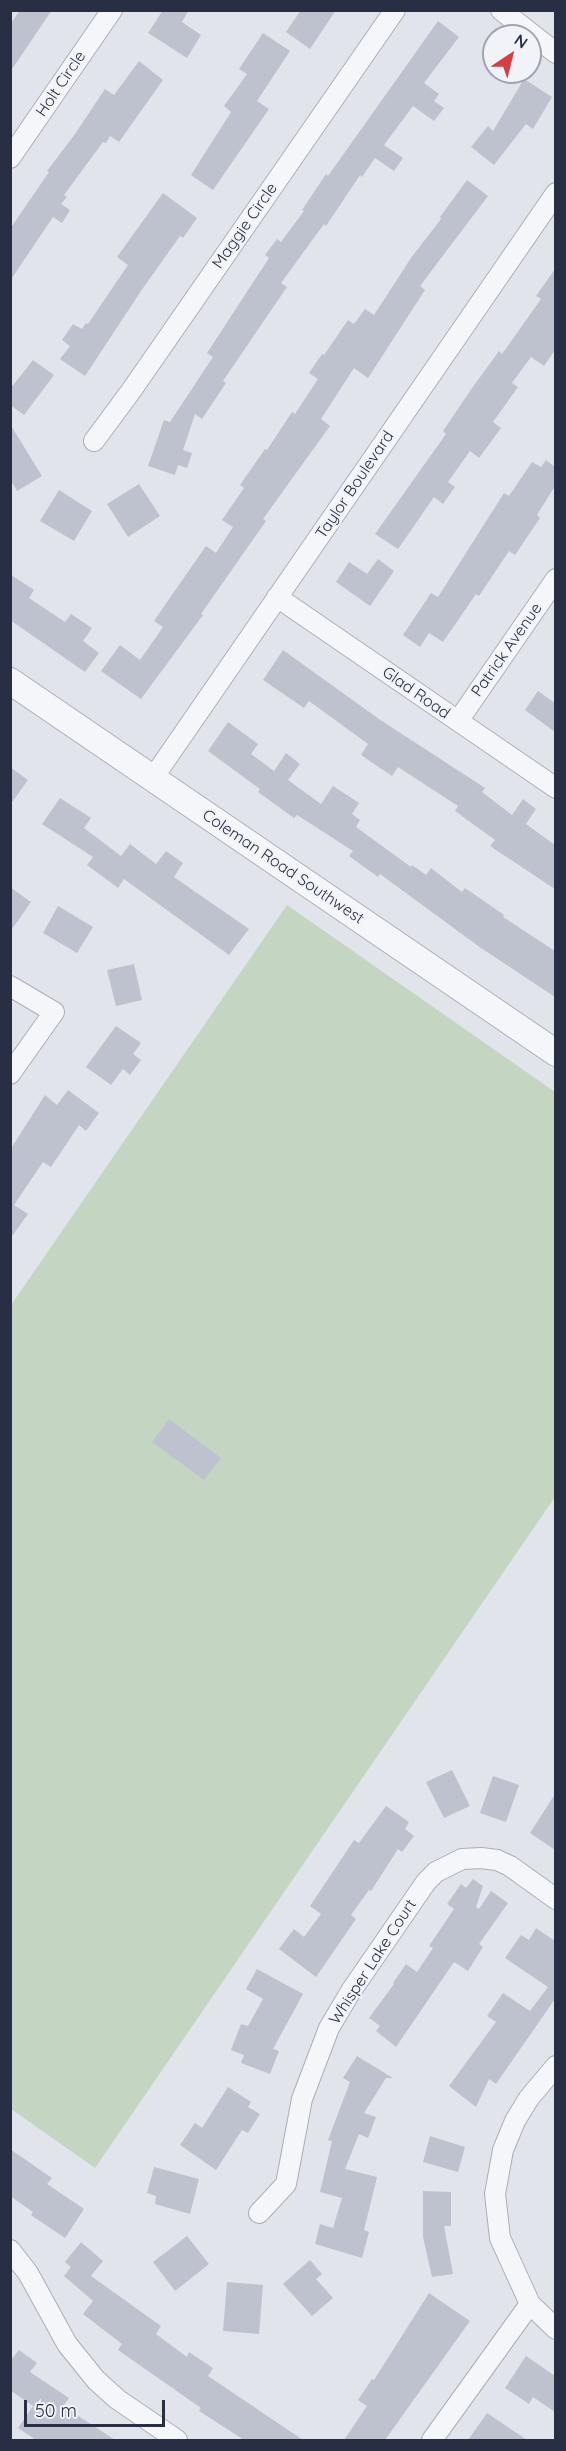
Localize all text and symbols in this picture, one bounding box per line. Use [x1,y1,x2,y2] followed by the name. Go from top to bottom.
[482,24,542,84] north arrow
[511,29,532,52] text: N
[32,47,90,121] street label: Holt Circle
[208,179,282,273] street label: Maggie Circle
[312,427,398,543] street label: Taylor Boulevard
[468,599,546,701] street label: Patrick Avenue
[378,663,454,723] street label: Glad Road
[198,806,368,928] street label: Coleman Road Southwest
[325,1896,421,2028] street label: Whisper Lake Court
[27,2388,168,2426] scale bar
[35,2399,77,2422] text: 50 m

